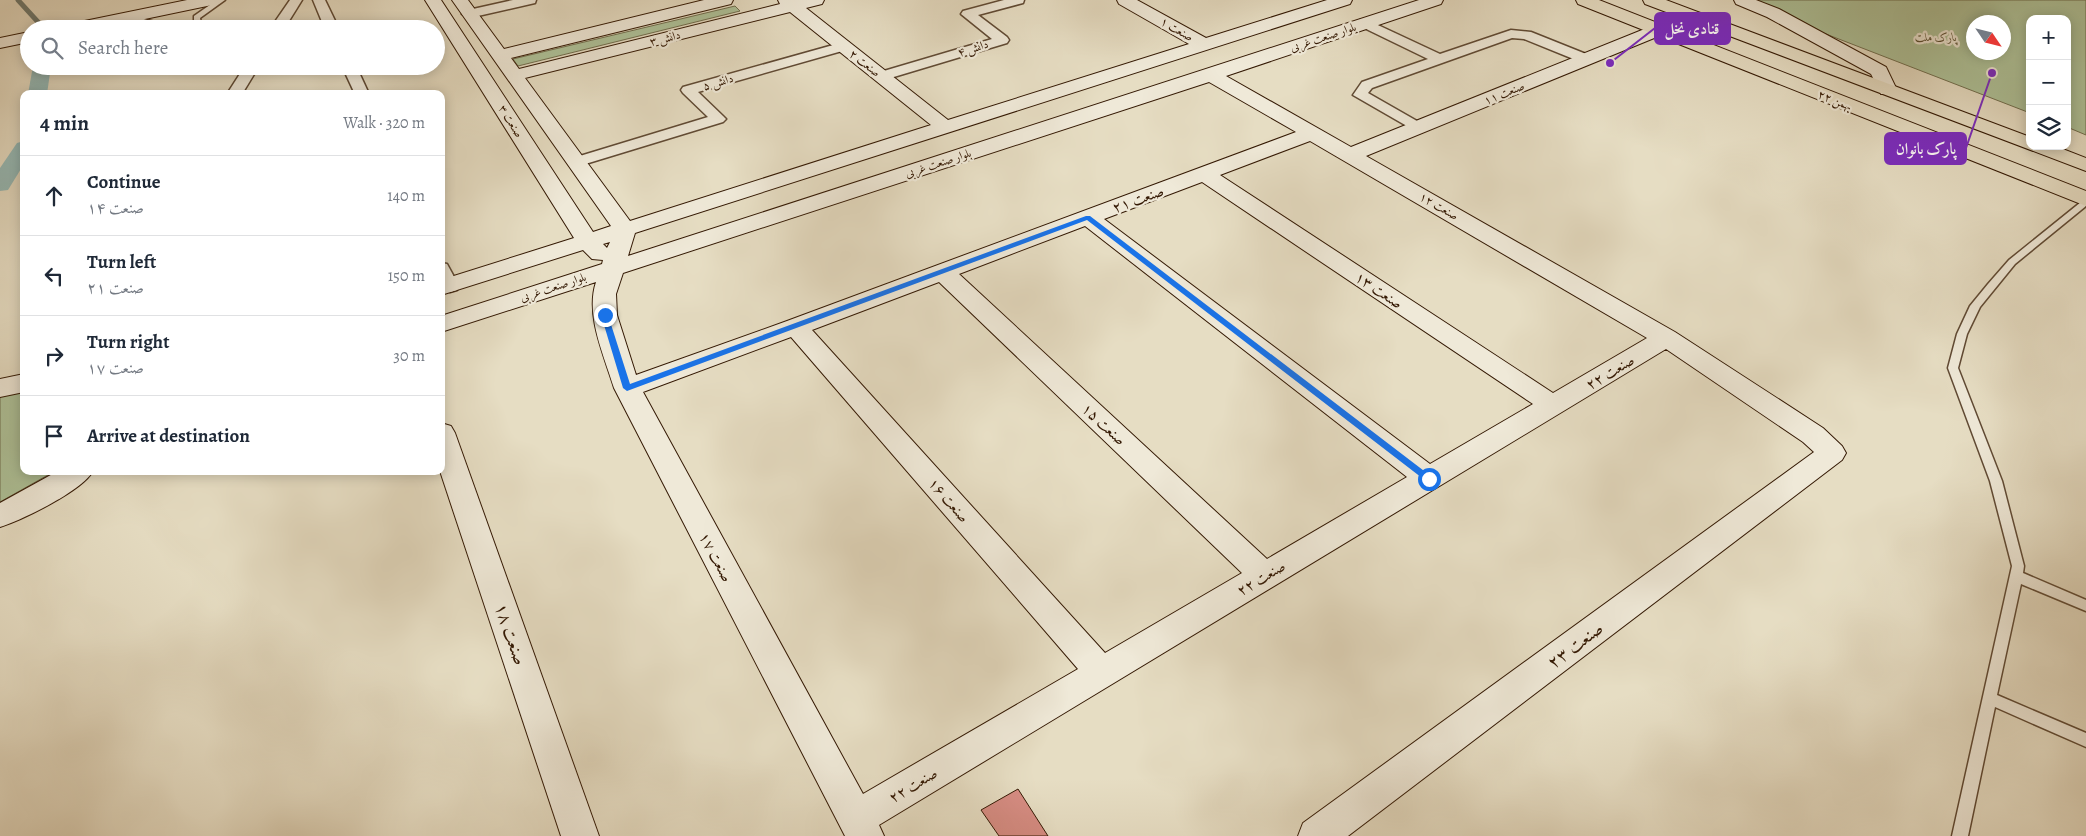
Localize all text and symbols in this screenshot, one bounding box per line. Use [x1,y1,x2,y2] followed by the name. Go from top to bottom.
[1158,13,1196,45] street label: صنعت ۱
[1655,13,1730,44] callout: قنادی نخل
[1966,15,2011,60] north arrow
[2026,15,2071,150] map controls
[2026,15,2071,60] button: +
[1664,18,1720,40] text: قنادی نخل
[1288,19,1359,56] street label: بلوار صنعت غربی
[20,20,445,75] search box
[648,26,682,51] street label: دانش ۳
[1915,29,1959,46] park label: پارک ملت
[38,34,66,62] icon: search
[78,35,168,61] text: Search here
[956,36,991,61] street label: دانش ۴
[846,46,884,80] street label: صنعت ۲
[2026,60,2071,105] button: −
[701,70,736,95] street label: دانش ۵
[1481,78,1527,108] street label: صنعت ۱۱
[1815,86,1855,115] street label: ۲۲ بهمن
[495,102,527,140] street label: صنعت ۳
[2026,105,2071,150] button: layers
[40,109,89,137] text: 4 min
[343,112,425,134] text: Walk · 320 m
[1885,133,1966,164] callout: پارک بانوان
[1896,138,1957,161] text: پارک بانوان
[903,145,974,182] street label: بلوار صنعت غربی
[87,169,161,195] text: Continue
[1109,180,1167,218] street label: صنعت ۲۱
[40,182,68,210] icon: ahead
[387,185,425,207] text: 140 m
[1417,188,1461,224] street label: صنعت ۱۲
[87,197,144,219] text: صنعت ۱۴
[87,249,156,275] text: Turn left
[40,262,68,290] icon: left
[388,265,425,287] text: 150 m
[1351,267,1407,313] street label: صنعت ۱۳
[518,269,589,306] street label: بلوار صنعت غربی
[87,277,144,299] text: صنعت ۲۱
[594,304,617,327] route end
[87,329,169,355] text: Turn right
[40,342,68,370] icon: right
[393,345,425,367] text: 30 m
[1582,350,1638,394] street label: صنعت ۲۲
[87,357,144,379] text: صنعت ۱۷
[1078,398,1130,450] street label: صنعت ۱۵
[40,422,68,450] icon: arrive
[87,423,250,449] text: Arrive at destination
[1418,468,1441,491] route start
[924,473,974,527] street label: صنعت ۱۶
[695,529,737,585] street label: صنعت ۱۷
[1233,556,1289,600] street label: صنعت ۲۲
[489,600,533,668] street label: صنعت ۱۸
[1542,616,1608,674] street label: صنعت ۲۳
[885,763,941,807] street label: صنعت ۲۲

